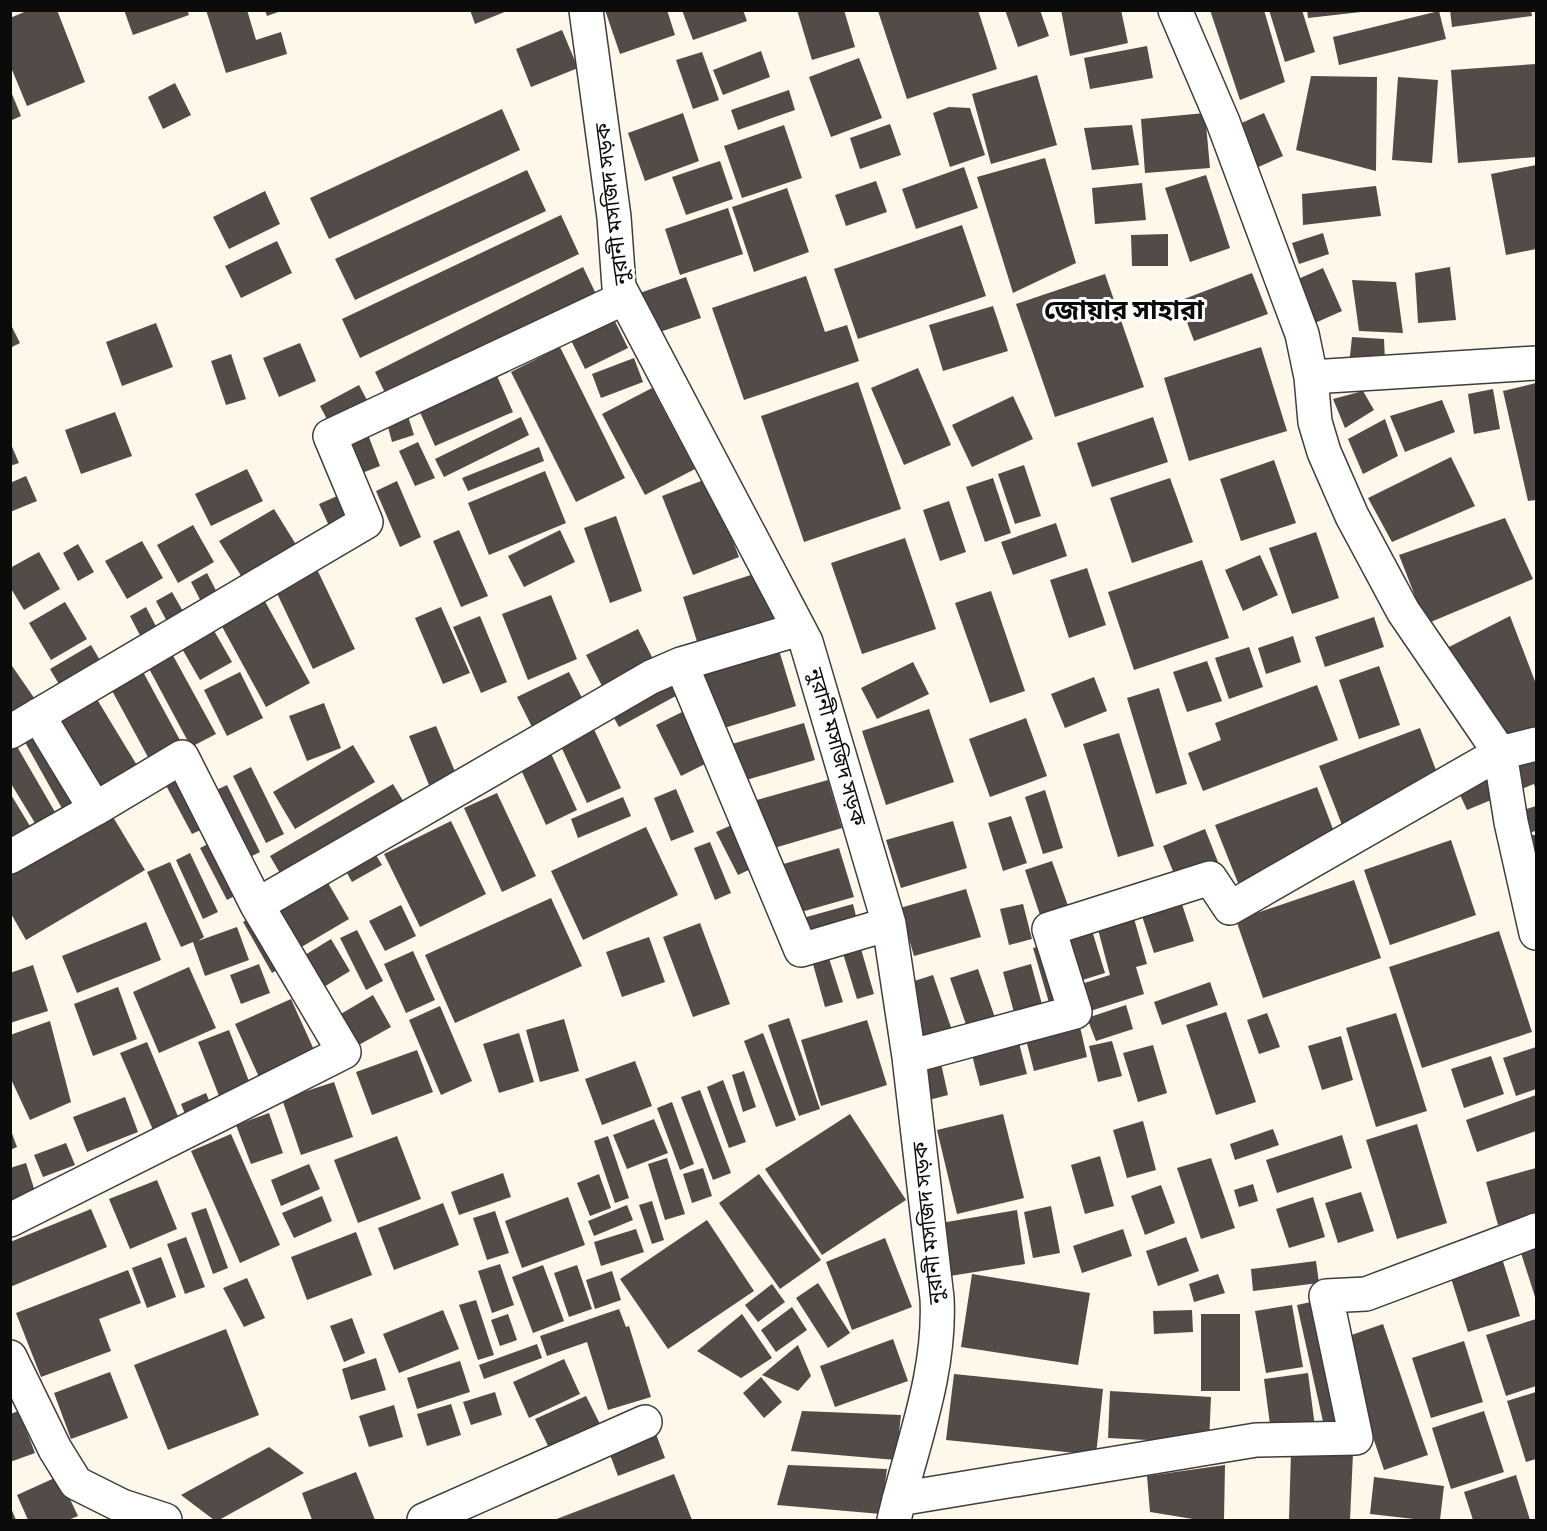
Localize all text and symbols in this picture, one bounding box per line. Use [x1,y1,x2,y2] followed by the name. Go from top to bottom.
[590,121,634,287] street label: নুরানী মসজিদ সড়ক
[1044,295,1204,325] district label: জোয়ার সাহারা
[803,664,871,830] street label: নুরানী মসজিদ সড়ক
[907,1140,949,1306] street label: নুরানী মসজিদ সড়ক

